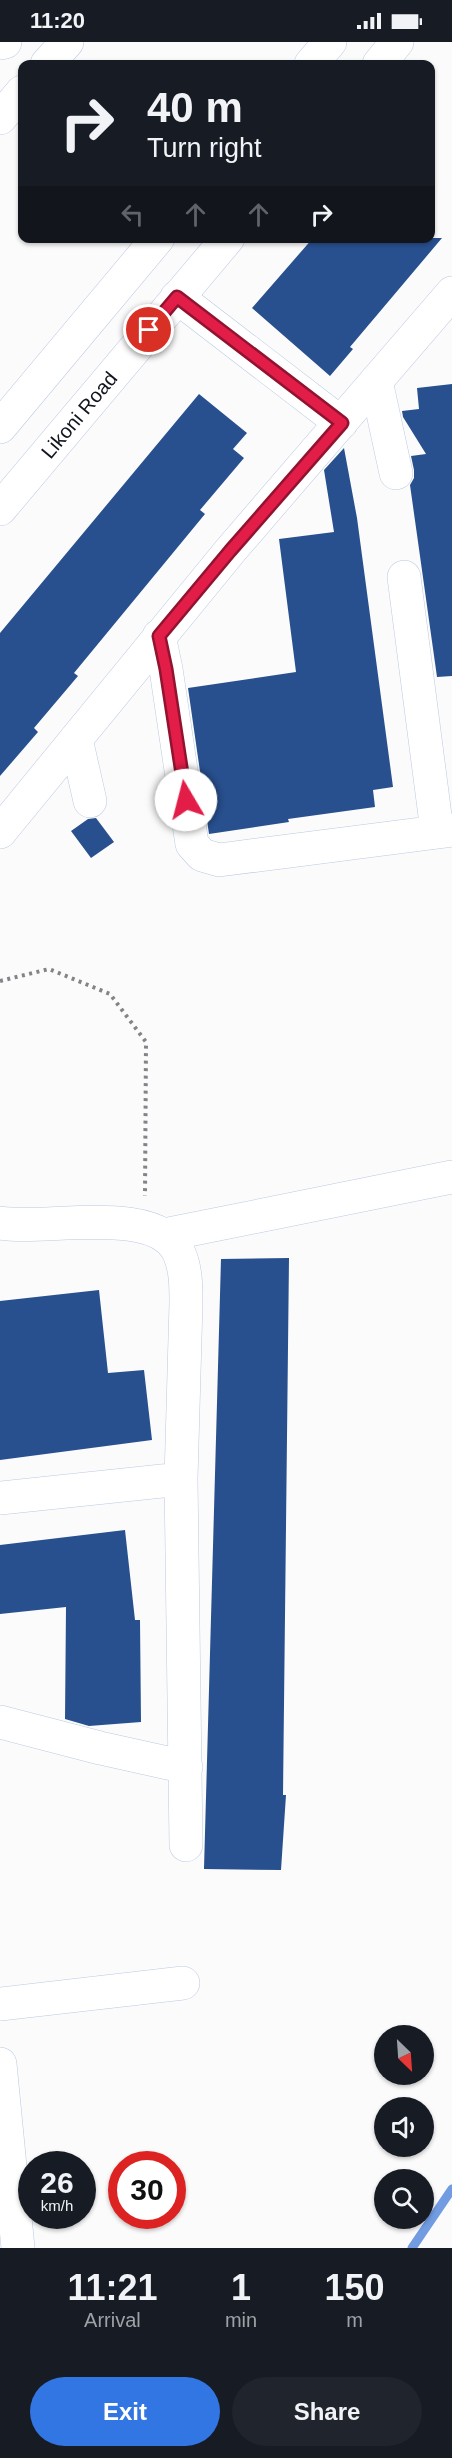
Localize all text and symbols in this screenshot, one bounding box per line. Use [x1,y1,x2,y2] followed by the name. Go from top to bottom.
[30,8,85,33] text: 11:20
[48,84,126,162] icon: right
[147,84,243,131] text: 40 m
[147,133,262,163] text: Turn right
[116,198,149,231] icon: left
[179,198,212,231] icon: ahead
[242,198,275,231] icon: ahead
[305,198,338,231] icon: right
[123,304,174,355] pin
[132,313,165,346] icon: arrive
[37,367,121,463] street label: Likoni Road
[154,768,218,832] position arrow
[374,2025,434,2085] north arrow
[374,2025,434,2229] map controls
[374,2097,434,2157] button: sound
[108,2151,186,2229] speed limit sign: 30
[40,2166,74,2199] text: 26
[374,2169,434,2229] button: search
[41,2197,73,2214] text: km/h
[67,2267,157,2308] text: 11:21
[231,2267,251,2308] text: 1
[325,2267,385,2308] text: 150
[84,2309,141,2331] text: Arrival
[225,2309,257,2331] text: min
[346,2309,363,2331] text: m
[30,2377,220,2446] button: Exit
[232,2377,422,2446] button: Share

